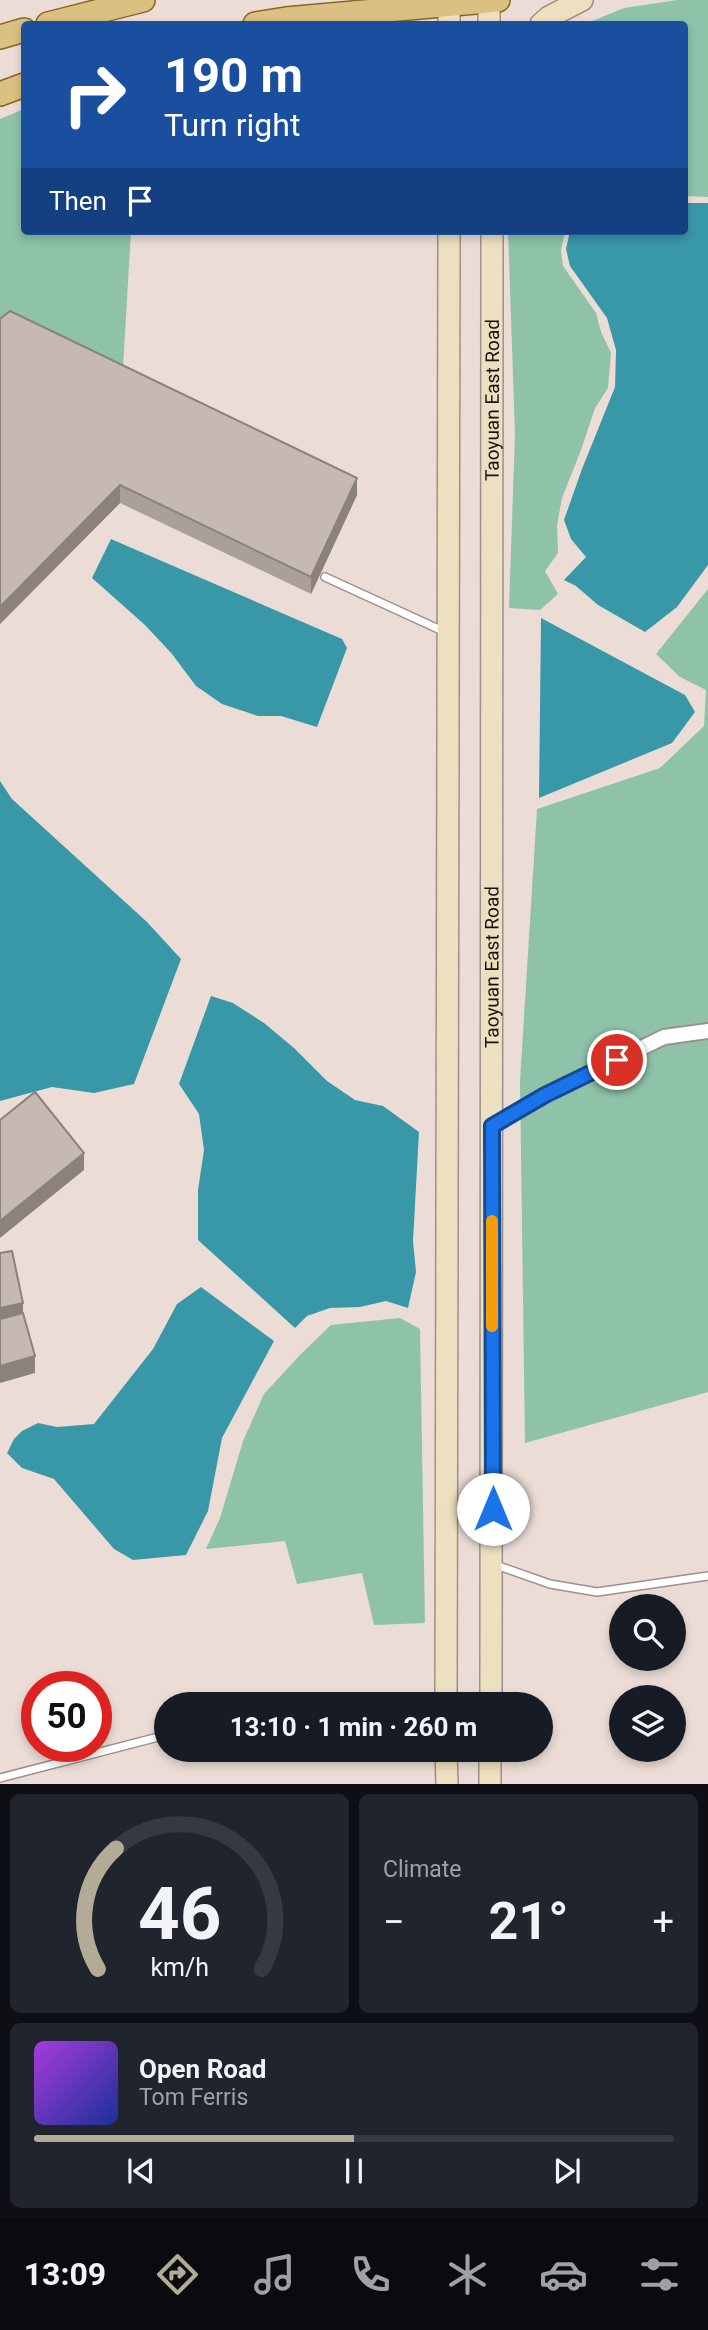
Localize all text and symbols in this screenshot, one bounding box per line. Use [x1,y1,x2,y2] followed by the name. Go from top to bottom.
[164,47,303,104] text: 190 m
[49,49,140,140] icon: right
[164,106,300,144] text: Turn right
[121,182,159,220] icon: arrive
[49,186,107,216] text: Then
[480,319,503,481] street label: Taoyuan East Road
[480,886,503,1048] street label: Taoyuan East Road
[587,1030,647,1090] pin
[598,1041,636,1079] icon: arrive
[456,1472,530,1546] position arrow
[609,1594,686,1762] map controls
[609,1594,686,1671] button: search
[21,1671,112,1762] speed limit sign: 50
[609,1685,686,1762] button: layers
[230,1712,477,1742] text: 13:10 · 1 min · 260 m
[383,1856,462,1883] text: Climate
[138,1872,221,1958] text: 46
[489,1891,569,1952] text: 21°
[383,1900,405,1944] text: −
[652,1900,674,1944] text: +
[150,1953,209,1982] text: km/h
[139,2054,267,2084] text: Open Road
[139,2084,248,2111] text: Tom Ferris
[122,2152,160,2190] icon: previous
[335,2152,373,2190] icon: pause
[548,2152,586,2190] icon: next
[153,2250,202,2299] icon: directions
[250,2250,299,2299] icon: music
[346,2250,395,2299] icon: phone
[443,2250,492,2299] icon: climate
[539,2250,588,2299] icon: car
[635,2250,684,2299] icon: filters
[24,2255,106,2293] text: 13:09

